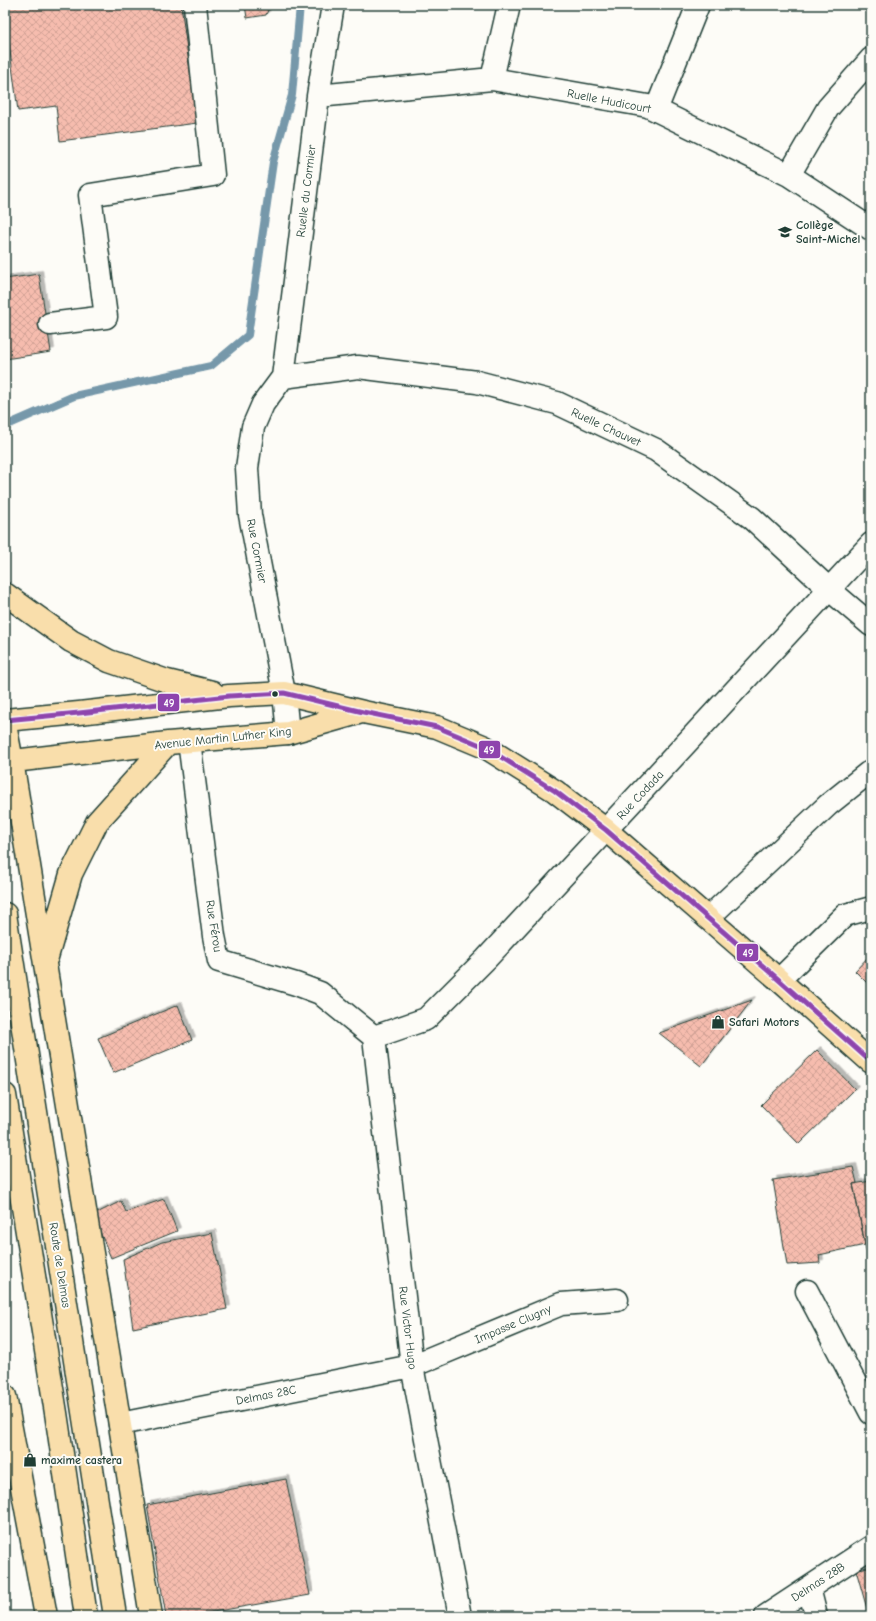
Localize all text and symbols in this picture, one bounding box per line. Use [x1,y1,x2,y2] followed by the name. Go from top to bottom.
[566,86,653,116] street label: Ruelle Hudicourt
[293,144,319,238] street label: Ruelle du Cormier
[796,218,860,246] place label: Collège Saint-Michel
[777,224,793,240] school or university icon: Collège Saint-Michel
[569,405,643,449] street label: Ruelle Chauvet
[244,518,270,585] street label: Rue Cormier
[270,689,280,699] unlabelled marker
[157,693,180,712] line badge: 49
[164,697,175,710] text: 49
[154,724,292,752] street label: Avenue Martin Luther King
[478,740,501,759] line badge: 49
[484,744,495,757] text: 49
[614,768,666,822] street label: Rue Codada
[203,899,225,953] street label: Rue Férou
[736,943,759,962] line badge: 49
[743,947,754,960] text: 49
[710,1014,726,1030] shop icon: Safari Motors
[729,1015,799,1029] place label: Safari Motors
[46,1221,74,1309] street label: Route de Delmas
[396,1285,420,1371] street label: Rue Victor Hugo
[473,1301,554,1346] street label: Impasse Clugny
[235,1382,297,1408] street label: Delmas 28C
[22,1452,38,1468] shop icon: maxime castera
[41,1453,122,1467] place label: maxime castera
[789,1559,847,1605] street label: Delmas 28B

